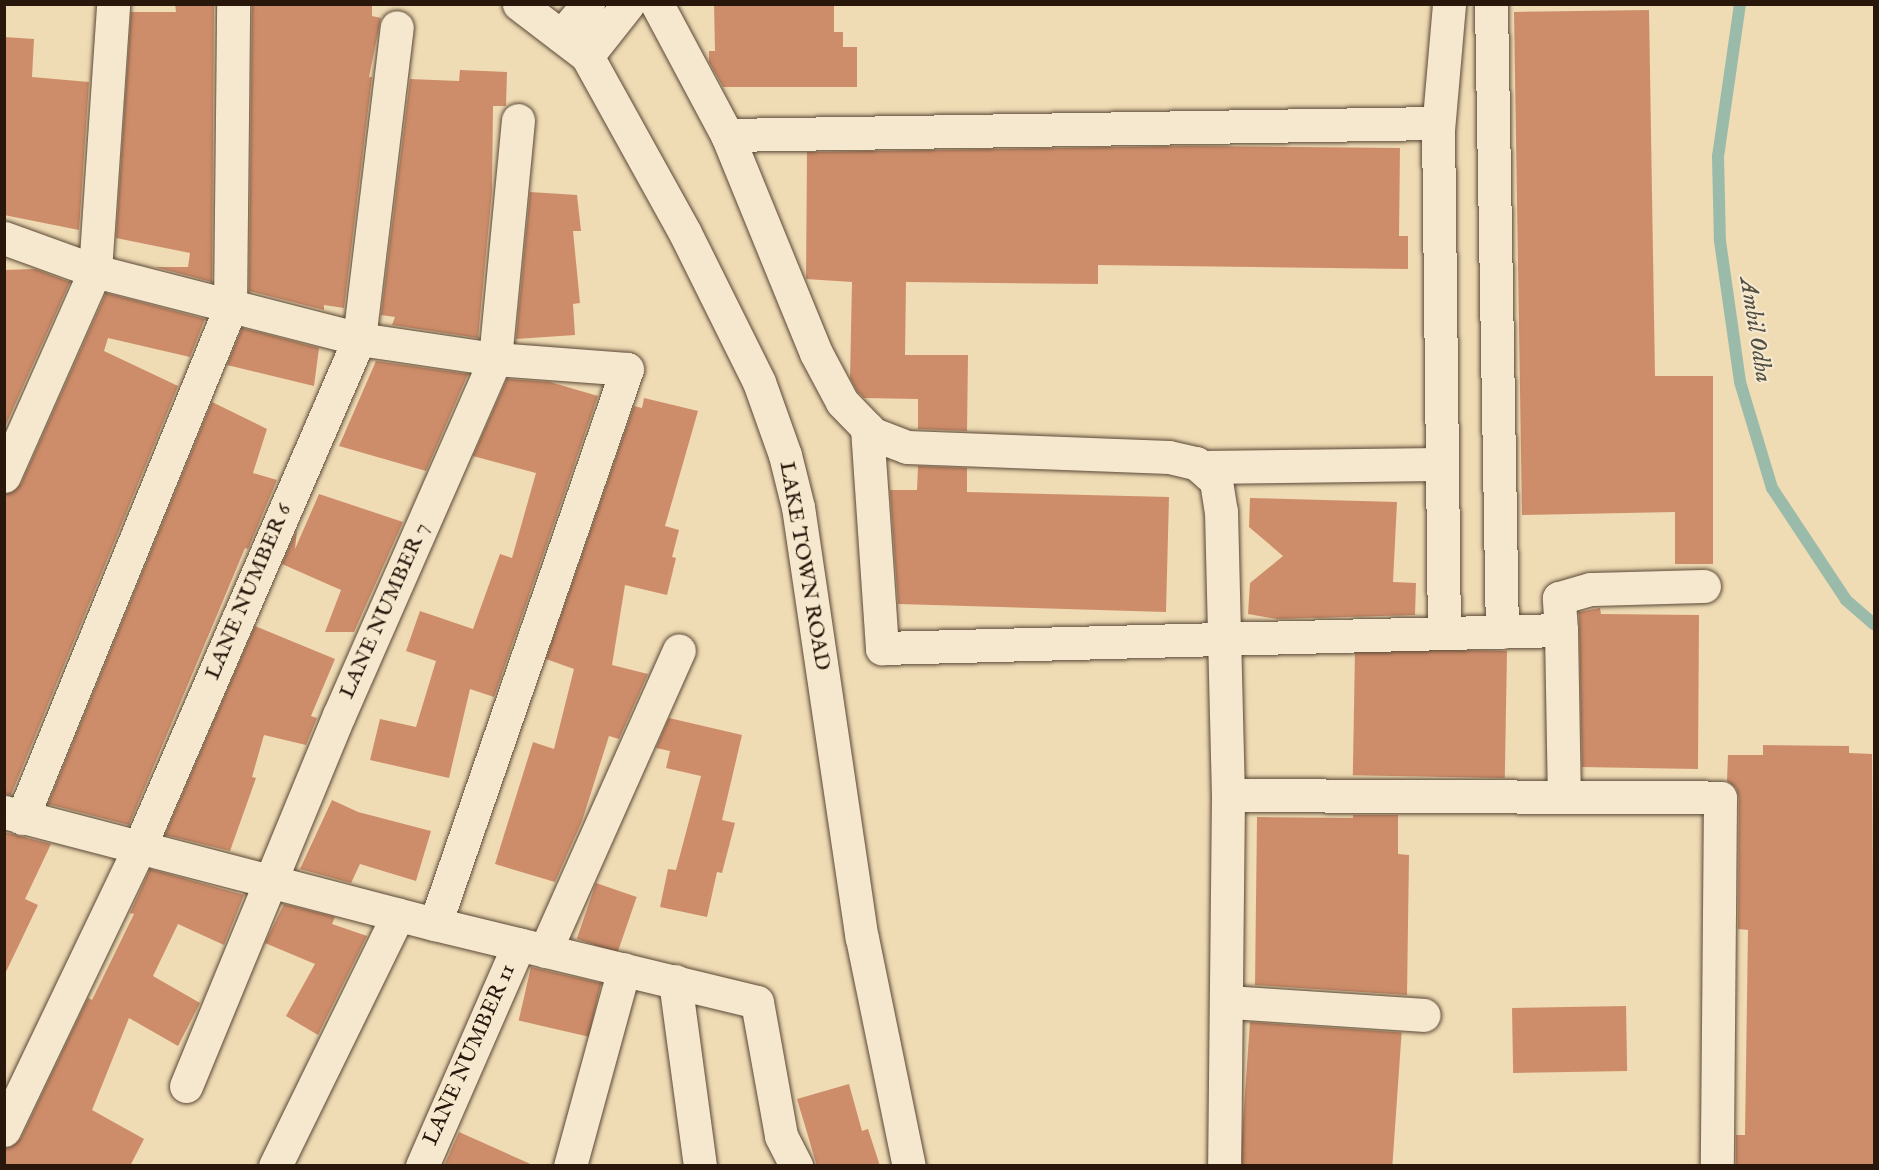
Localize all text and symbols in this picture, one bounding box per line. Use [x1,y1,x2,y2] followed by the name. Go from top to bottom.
[1732,275,1778,385] water label: Ambil Odha
[773,459,835,673] street label: LAKE TOWN ROAD
[200,500,298,684] street label: LANE NUMBER 6
[334,519,436,703] street label: LANE NUMBER 7
[418,960,522,1150] street label: LANE NUMBER 11

